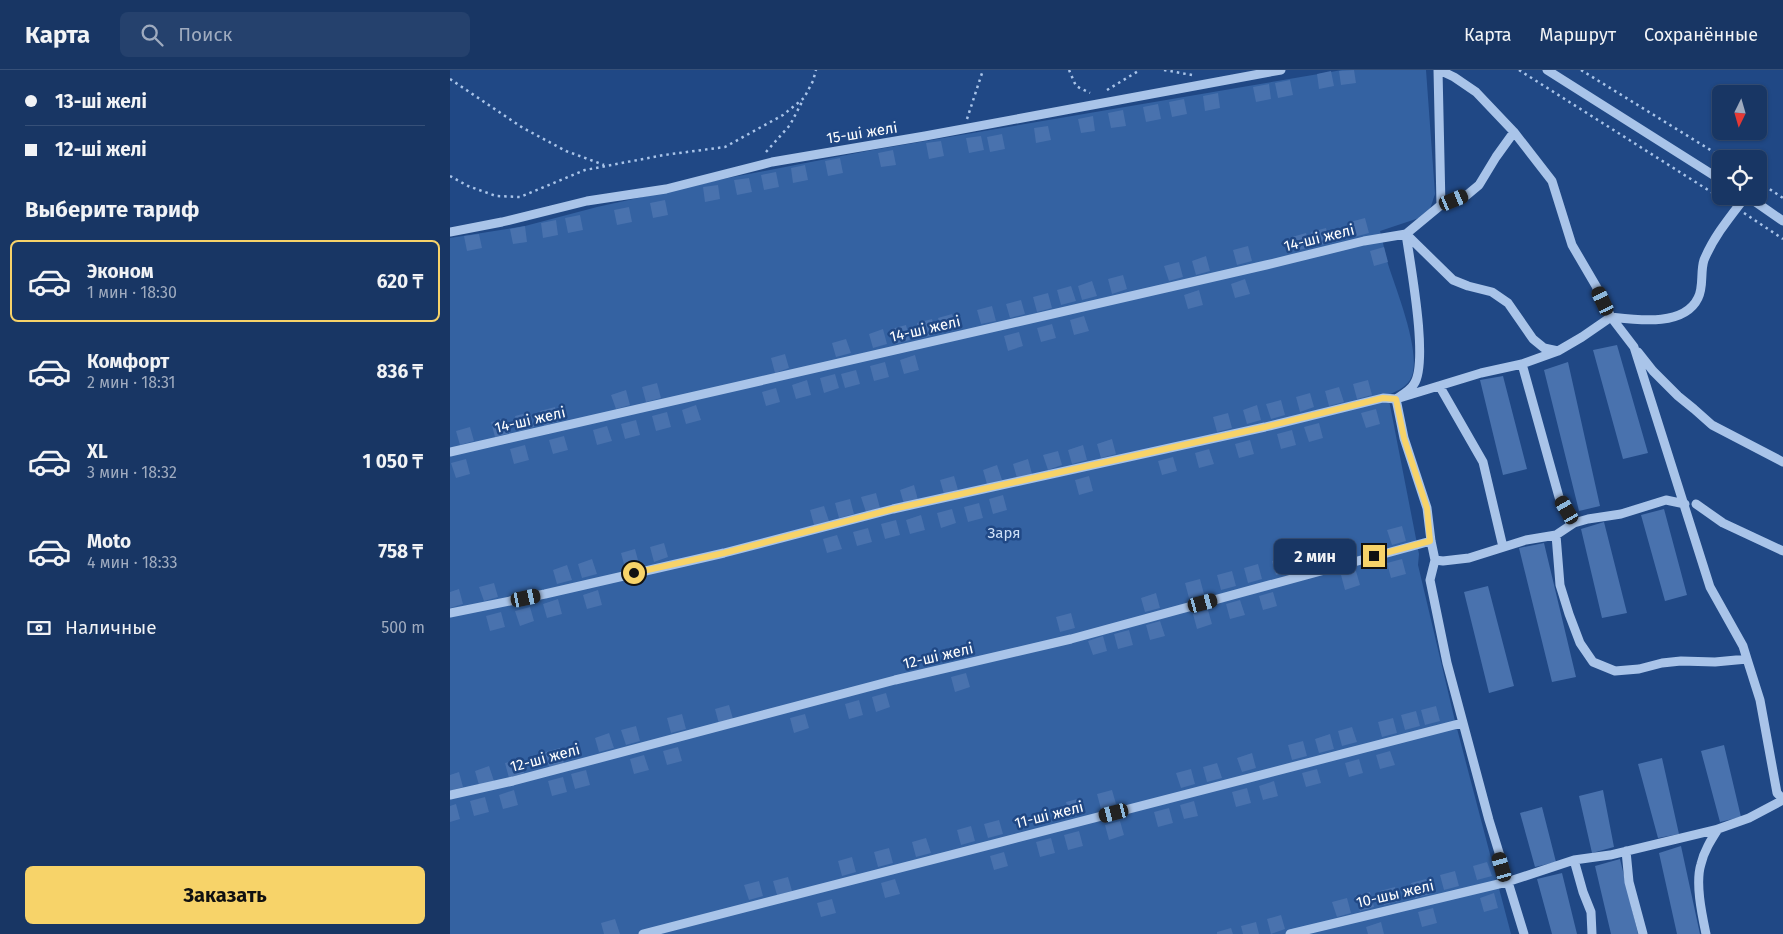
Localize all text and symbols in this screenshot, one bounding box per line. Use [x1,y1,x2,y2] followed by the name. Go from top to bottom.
[120,12,470,57] search box
[25,21,90,49] text: Карта
[138,21,166,49] icon: search
[178,23,232,46] text: Поиск
[1464,24,1512,46] text: Карта
[1540,24,1616,46] text: Маршрут
[1644,24,1758,46] text: Сохранённые
[1712,85,1768,140] north arrow
[1712,85,1767,205] map controls
[55,90,147,113] text: 13-ші желі
[825,118,899,148] street label: 15-ші желі
[55,138,147,161] text: 12-ші желі
[1712,150,1767,205] button: locate
[1437,187,1470,213] car
[25,196,200,223] text: Выберите тариф
[1282,221,1356,255] street label: 14-ші желі
[27,259,72,304] icon: car
[87,260,154,283] text: Эконом
[377,270,423,293] text: 620 ₸
[87,283,177,302] text: 1 мин · 18:30
[1589,284,1616,318] car
[888,312,962,346] street label: 14-ші желі
[27,349,72,394] icon: car
[87,350,169,373] text: Комфорт
[376,360,423,383] text: 836 ₸
[87,373,176,392] text: 2 мин · 18:31
[493,403,567,437] street label: 14-ші желі
[27,439,72,484] icon: car
[87,440,108,463] text: XL
[362,450,423,473] text: 1 050 ₸
[87,463,177,482] text: 3 мин · 18:32
[1553,493,1580,527] car
[987,524,1021,542] park label: Заря
[27,529,72,574] icon: car
[87,530,131,553] text: Moto
[1274,538,1356,574] callout: 2 мин
[378,540,423,563] text: 758 ₸
[1363,545,1385,567] route end
[1294,547,1336,566] text: 2 мин
[87,553,178,572] text: 4 мин · 18:33
[623,562,645,584] route start
[509,588,542,608] car
[1186,592,1219,614] car
[25,614,53,642] icon: cash
[65,616,157,639] text: Наличные
[381,618,425,637] text: 500 m
[901,639,975,673] street label: 12-ші желі
[508,740,582,776] street label: 12-ші желі
[1013,798,1085,832] street label: 11-ші желі
[1097,802,1130,824] car
[1490,851,1513,883] car
[25,866,425,924] button: Заказать
[1354,876,1436,912] street label: 10-шы желі

